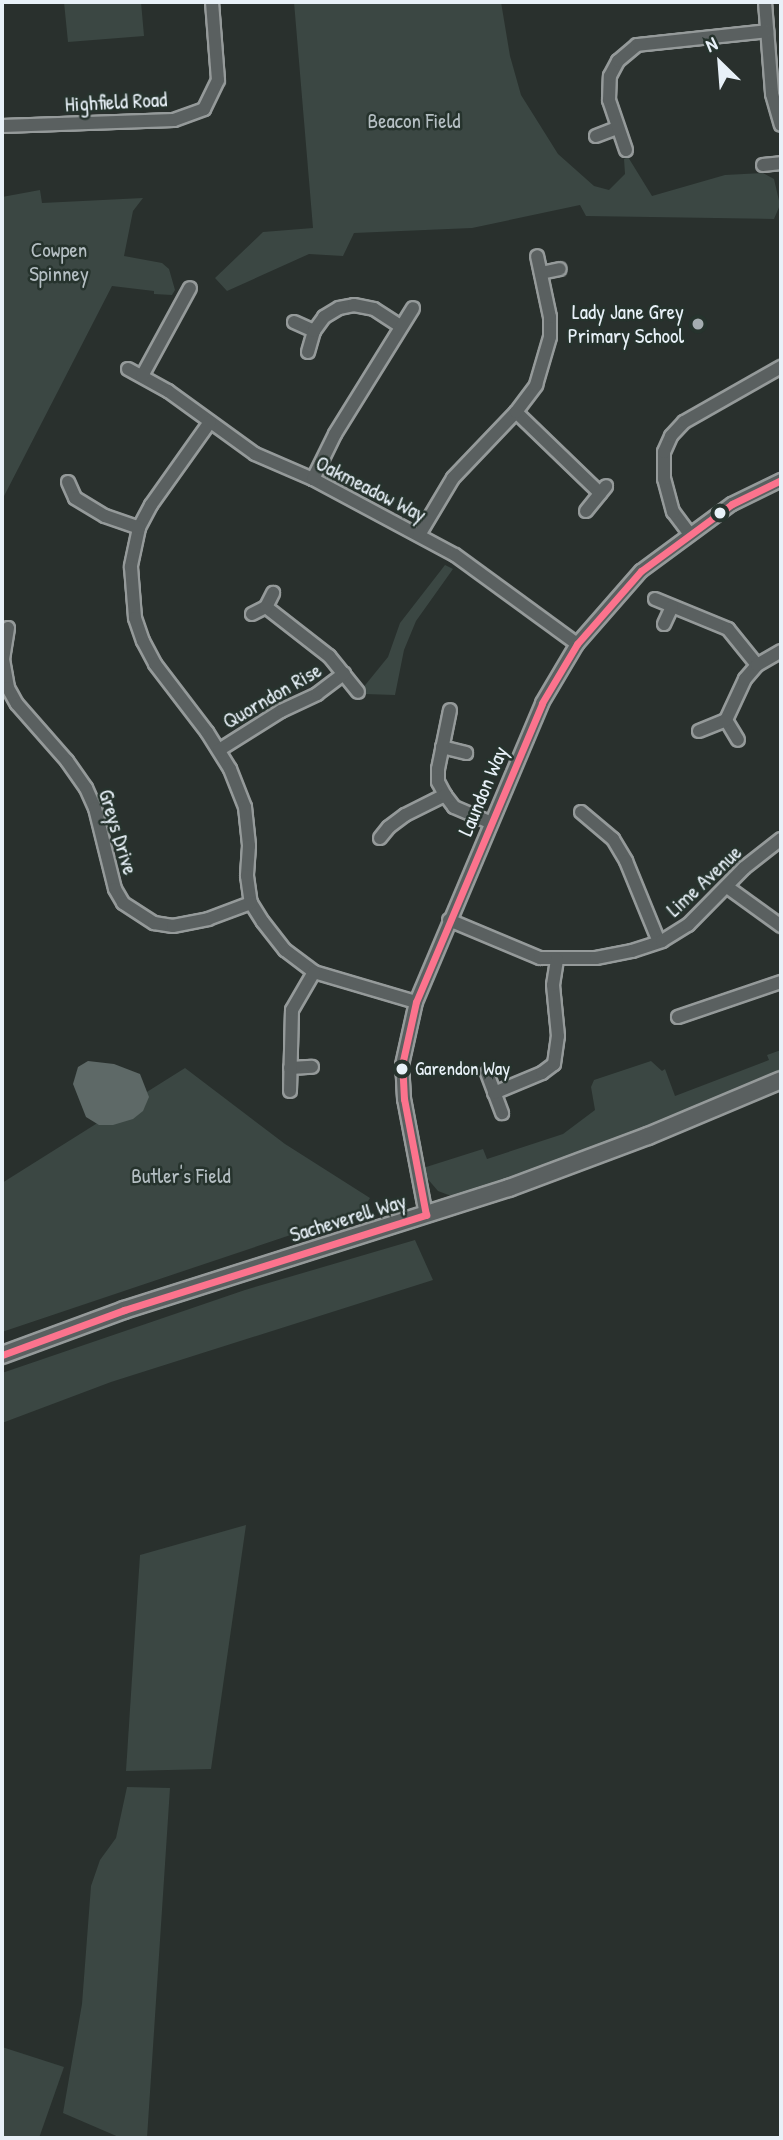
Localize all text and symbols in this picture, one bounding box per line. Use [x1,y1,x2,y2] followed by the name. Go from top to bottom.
[685,28,755,98] north arrow
[701,30,721,58] text: N
[64,87,168,117] street label: Highfield Road
[368,108,460,134] park label: Beacon Field
[29,237,89,287] park label: Cowpen Spinney
[568,299,684,349] place label: Lady Jane Grey Primary School
[690,316,706,332] marker: Lady Jane Grey Primary School
[311,450,431,528] street label: Oakmeadow Way
[713,506,727,520] unlabelled marker
[218,658,326,734] street label: Quorndon Rise
[453,742,513,840] street label: Laundon Way
[93,786,143,878] street label: Greys Drive
[661,840,747,922] street label: Lime Avenue
[415,1058,510,1080] place label: Garendon Way
[395,1062,409,1076] marker: Garendon Way
[131,1163,231,1189] park label: Butler's Field
[287,1188,409,1248] street label: Sacheverell Way

